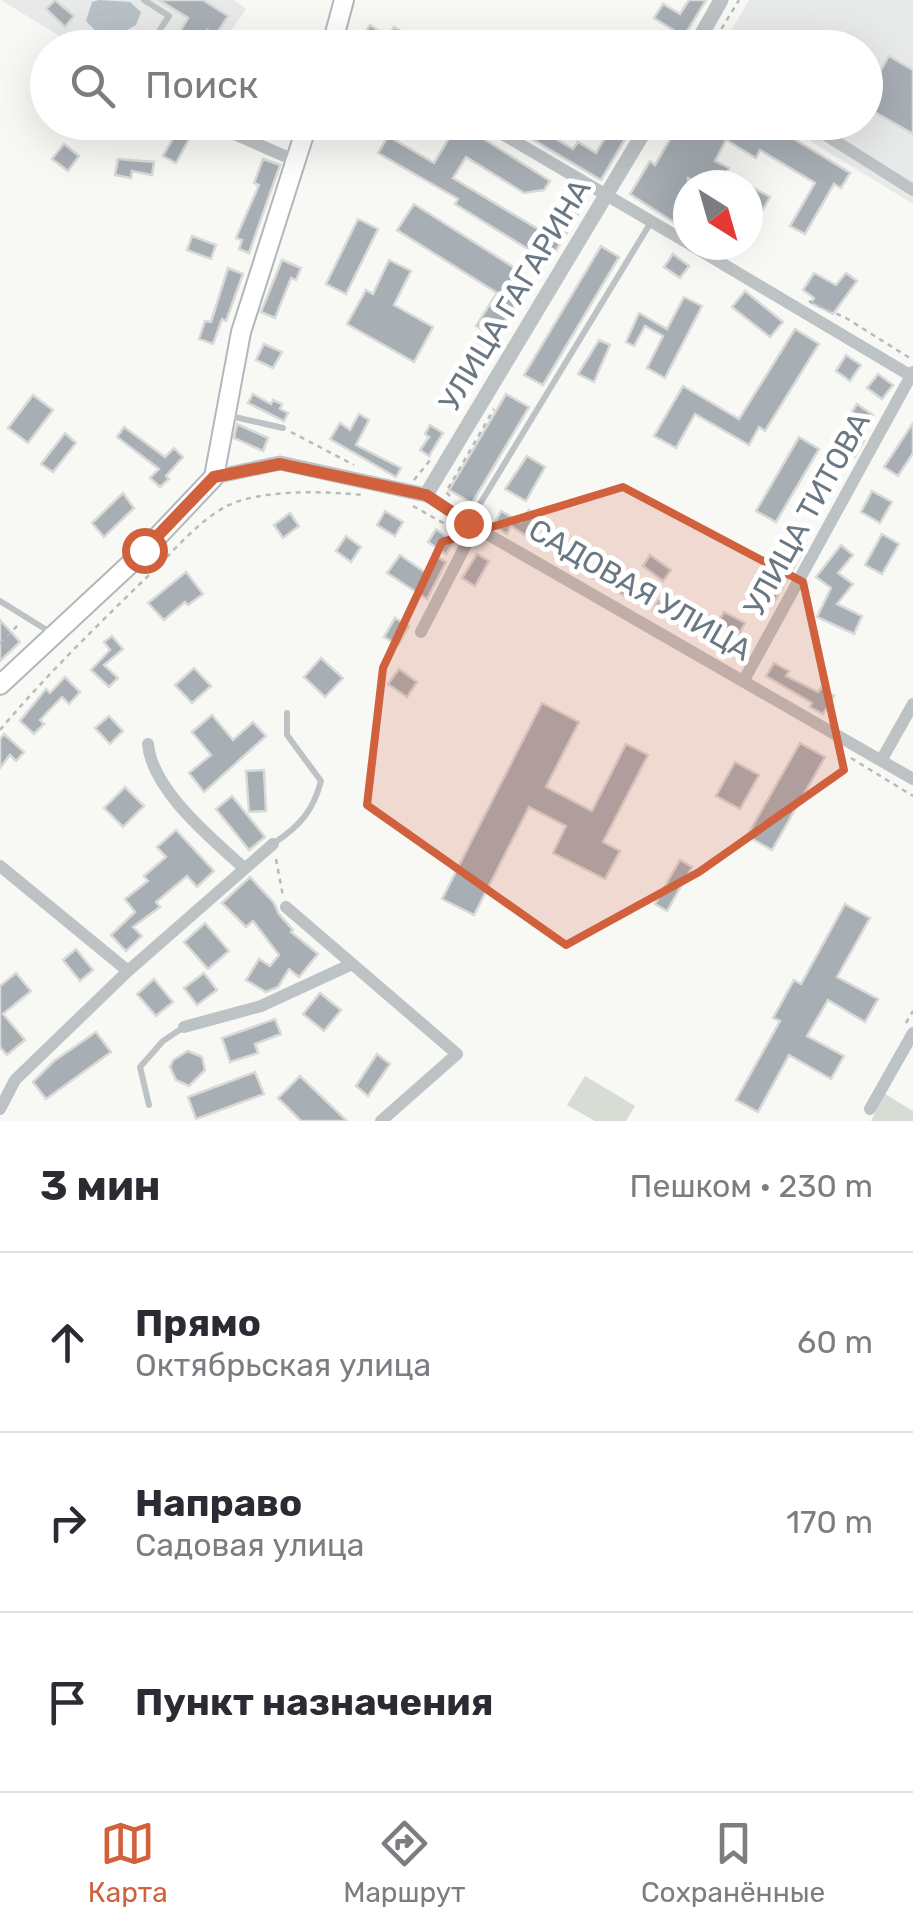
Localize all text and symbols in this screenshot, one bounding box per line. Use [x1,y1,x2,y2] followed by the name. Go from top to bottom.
[30,30,883,140] search box
[65,58,120,113] icon: search
[145,62,258,108] text: Поиск
[673,170,763,260] north arrow
[432,172,598,418] street label: УЛИЦА ГАГАРИНА
[736,406,878,622] street label: УЛИЦА ТИТОВА
[446,501,492,547] route end
[522,512,758,668] street label: САДОВАЯ УЛИЦА
[122,528,168,574] route start
[40,1161,161,1211] text: 3 мин
[630,1167,873,1205] text: Пешком · 230 m
[135,1300,261,1346] text: Прямо
[40,1315,95,1370] icon: ahead
[797,1323,873,1361] text: 60 m
[135,1346,431,1384] text: Октябрьская улица
[135,1480,302,1526] text: Направо
[40,1495,95,1550] icon: right
[786,1503,873,1541] text: 170 m
[135,1526,364,1564] text: Садовая улица
[40,1675,95,1730] icon: arrive
[135,1679,494,1725] text: Пункт назначения
[88,1816,168,1909] tab: Карта
[343,1816,465,1909] tab: Маршрут
[641,1816,825,1909] tab: Сохранённые

